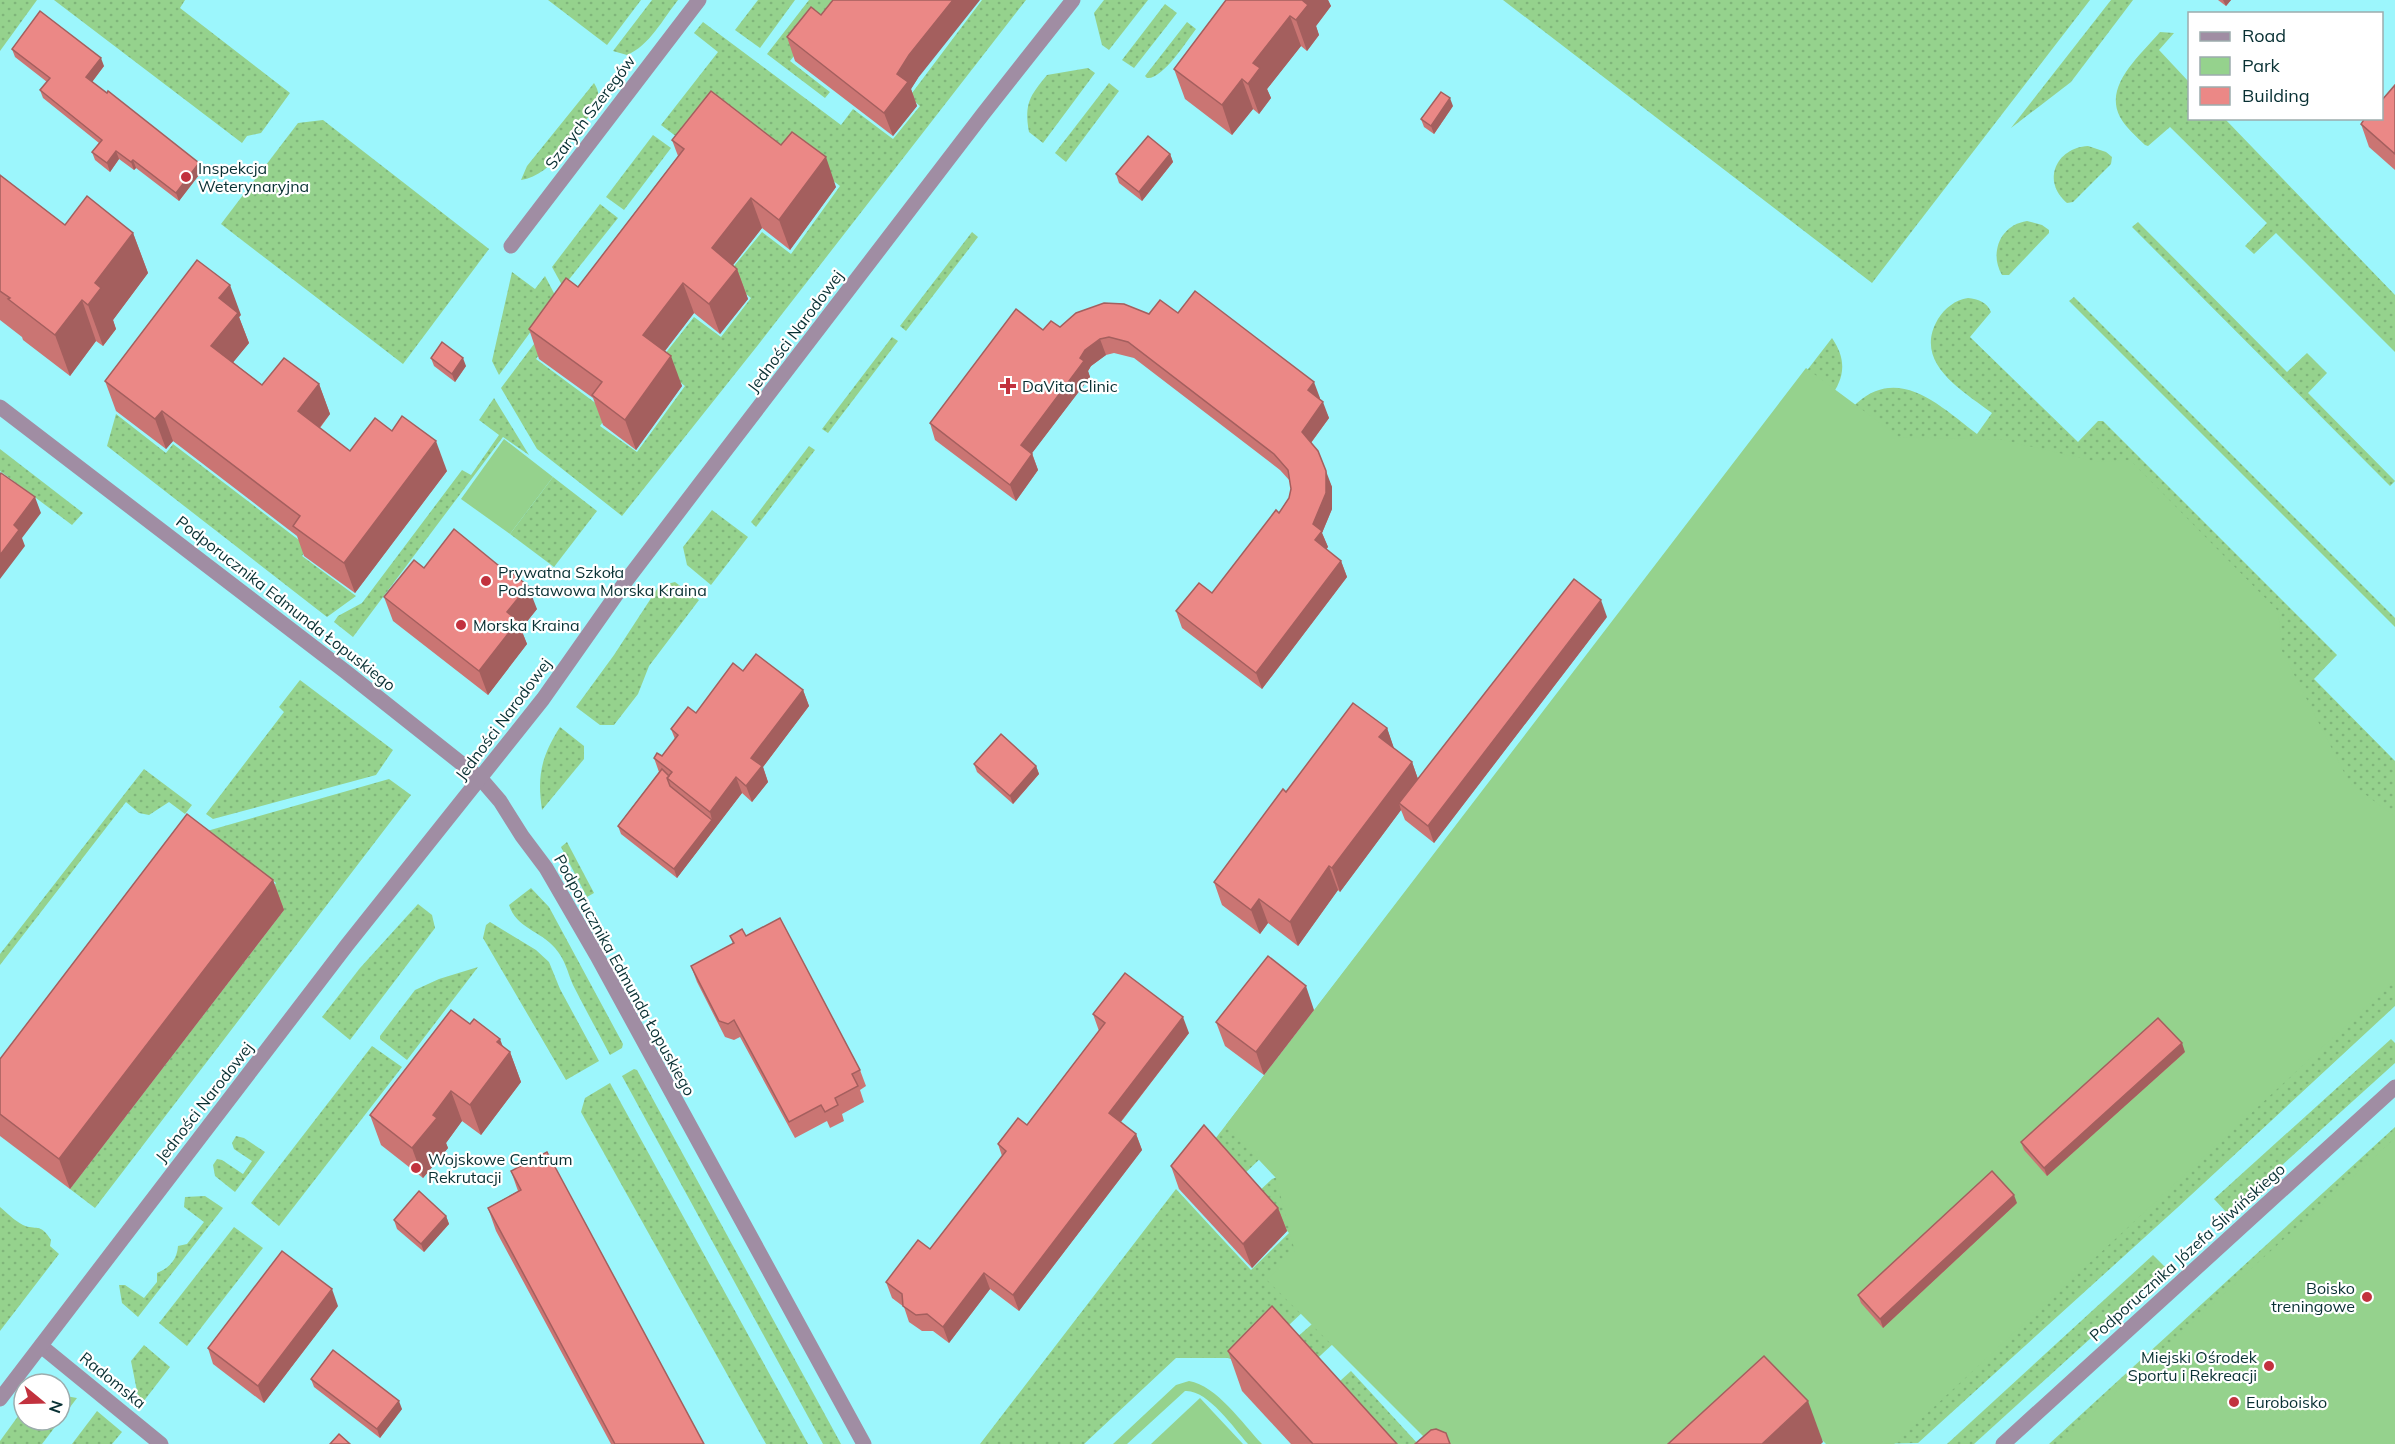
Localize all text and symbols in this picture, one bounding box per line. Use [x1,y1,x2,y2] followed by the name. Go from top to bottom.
[2188,12,2383,120] legend
[2242,24,2286,47] text: Road
[541,51,639,173] street label: Szarych Szeregów
[2242,54,2281,77] text: Park
[2242,84,2310,107] text: Building
[198,158,309,196] place label: Inspekcja Weterynaryjna
[179,170,193,184] marker: Inspekcja Weterynaryjna
[743,266,847,396] street label: Jedności Narodowej
[1022,376,1118,396] place label: DaVita Clinic
[999,377,1017,395] marker: DaVita Clinic
[172,511,400,695] street label: Podporucznika Edmunda Łopuskiego
[498,562,707,600] place label: Prywatna Szkoła Podstawowa Morska Kraina
[479,574,493,588] marker: Prywatna Szkoła Podstawowa Morska Kraina
[473,615,580,635] place label: Morska Kraina
[454,618,468,632] marker: Morska Kraina
[451,654,555,784] street label: Jedności Narodowej
[550,851,700,1099] street label: Podporucznika Edmunda Łopuskiego
[151,1038,257,1166] street label: Jedności Narodowej
[428,1149,573,1187] place label: Wojskowe Centrum Rekrutacji
[2085,1159,2289,1345] street label: Podporucznika Józefa Śliwińskiego
[409,1161,423,1175] marker: Wojskowe Centrum Rekrutacji
[2271,1278,2355,1316] place label: Boisko treningowe
[2360,1290,2374,1304] marker: Boisko treningowe
[76,1347,150,1413] street label: Radomska
[2128,1347,2258,1385] place label: Miejski Ośrodek Sportu i Rekreacji
[2262,1359,2276,1373] marker: Miejski Ośrodek Sportu i Rekreacji
[12,1372,72,1432] north arrow
[2246,1392,2327,1412] place label: Euroboisko
[2227,1395,2241,1409] marker: Euroboisko
[45,1398,68,1416] text: N

